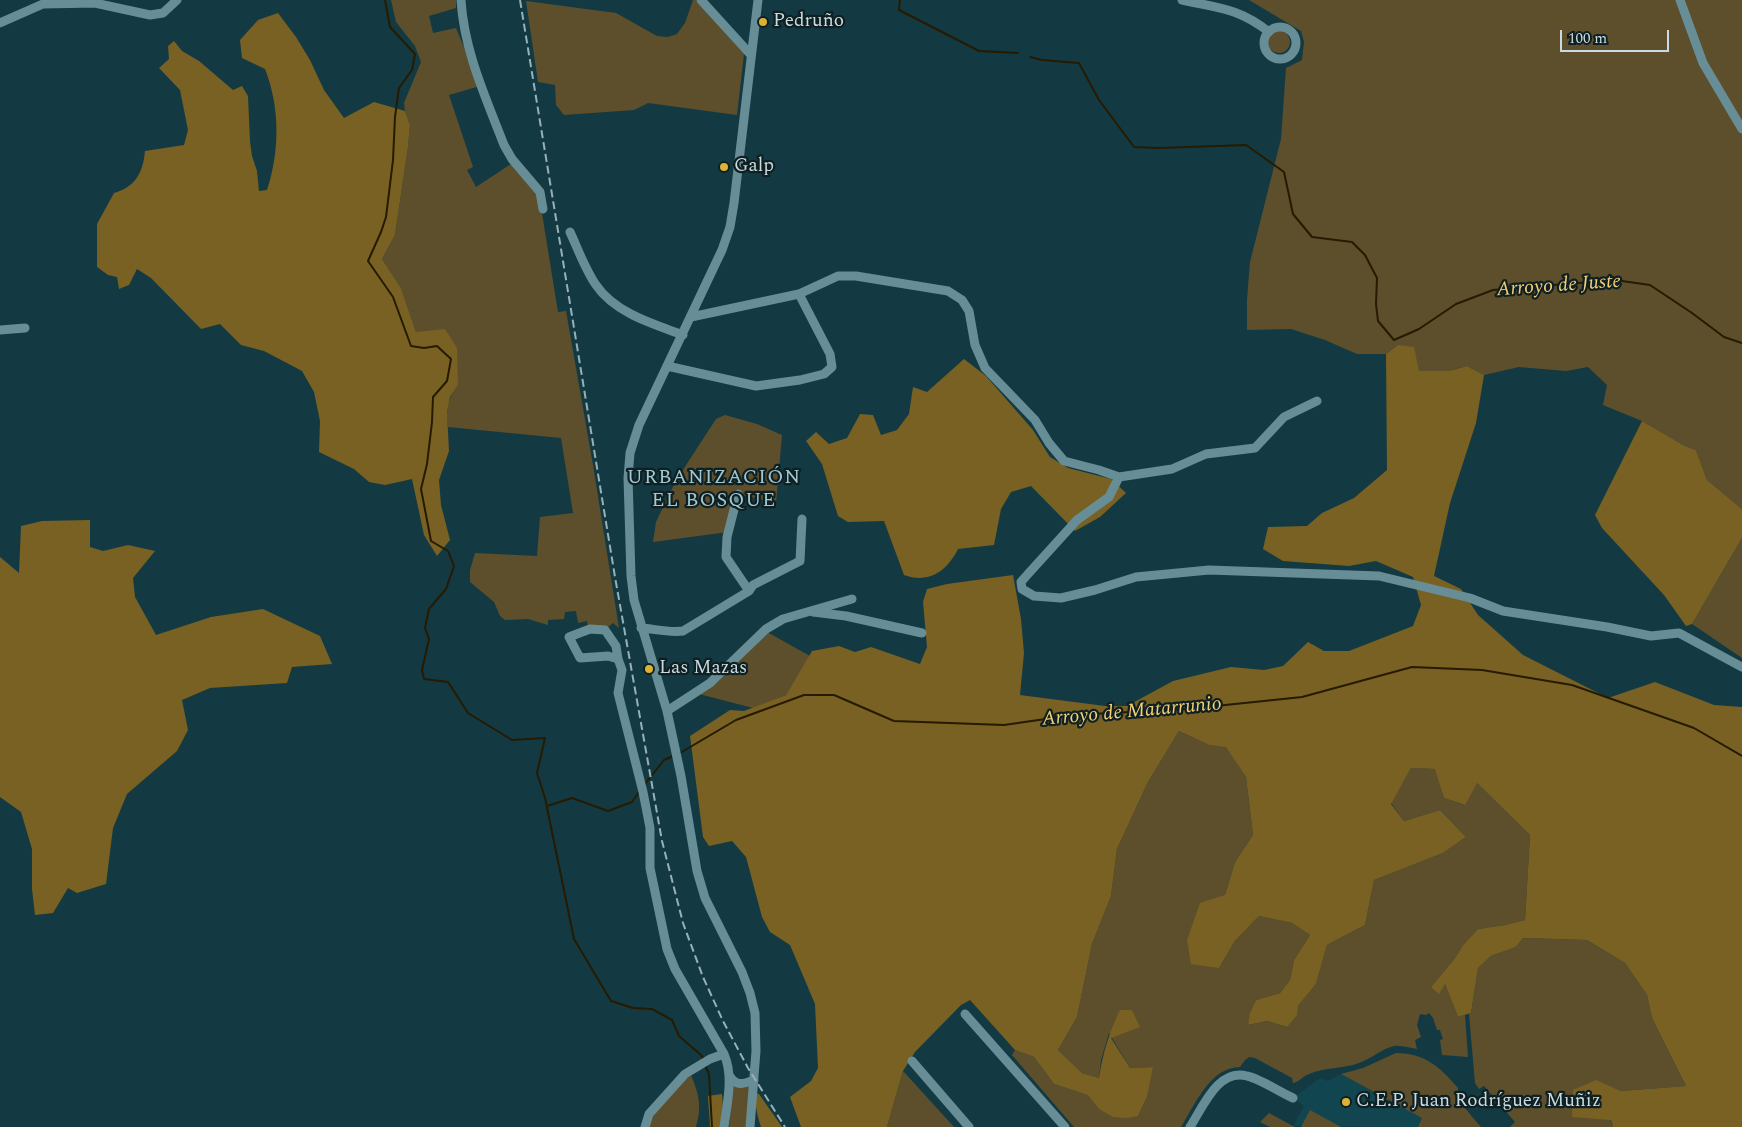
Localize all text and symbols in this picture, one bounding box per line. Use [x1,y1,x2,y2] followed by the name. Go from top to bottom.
[773,11,844,33] place label: Pedruño
[757,16,769,28] marker: Pedruño
[1562,20,1671,52] scale bar
[1568,27,1607,50] text: 100 m
[734,156,774,178] place label: Galp
[718,161,730,173] marker: Galp
[1496,271,1622,303] water label: Arroyo de Juste
[625,467,803,514] district label: URBANIZACIÓN EL BOSQUE
[659,658,747,680] place label: Las Mazas
[643,663,655,675] marker: Las Mazas
[1041,693,1223,733] water label: Arroyo de Matarrunio
[1356,1091,1601,1113] place label: C.E.P. Juan Rodríguez Muñiz
[1340,1096,1352,1108] marker: C.E.P. Juan Rodríguez Muñiz

